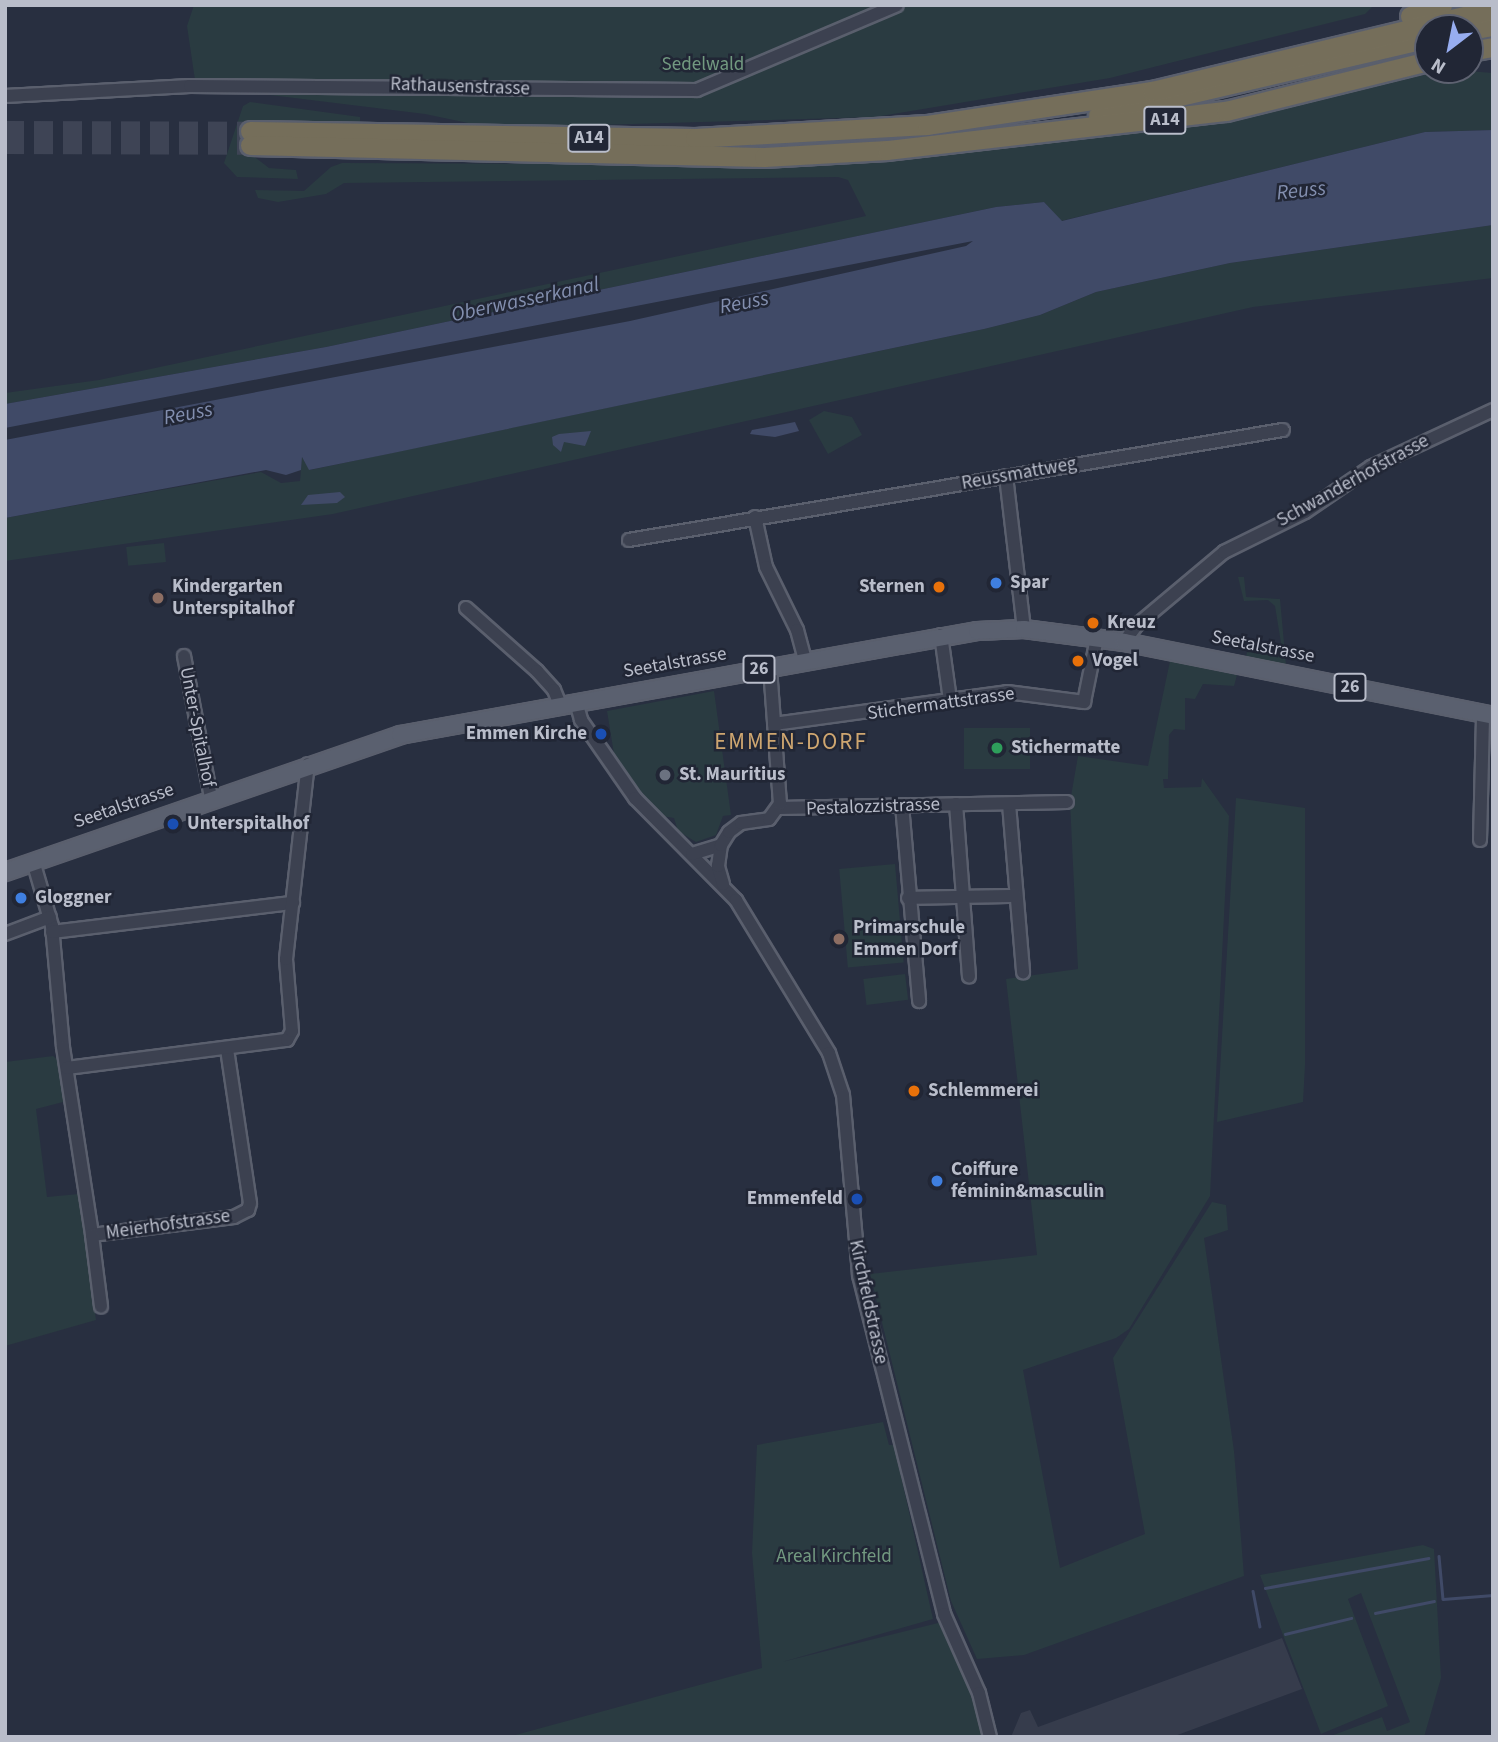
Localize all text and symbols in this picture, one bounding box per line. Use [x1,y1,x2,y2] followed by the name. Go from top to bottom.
[1414,14,1484,84] north arrow
[1426,51,1451,80] text: N
[662,54,744,76] park label: Sedelwald
[390,73,530,101] street label: Rathausenstrasse
[1142,106,1188,134] road number: A14
[566,124,612,153] road number: A14
[1275,175,1327,205] water label: Reuss
[449,271,601,327] water label: Oberwasserkanal
[717,285,771,319] water label: Reuss
[161,396,215,430] water label: Reuss
[1273,430,1433,532] street label: Schwanderhofstrasse
[960,453,1078,495] street label: Reussmattweg
[1010,572,1049,594] place label: Spar
[988,575,1004,591] marker: Spar
[172,576,294,620] place label: Kindergarten Unterspitalhof
[859,576,925,598] place label: Sternen
[931,579,947,595] marker: Sternen
[150,590,166,606] marker: Kindergarten Unterspitalhof
[1107,612,1155,634] place label: Kreuz
[1085,615,1101,631] marker: Kreuz
[1210,626,1316,668] street label: Seetalstrasse
[622,643,728,683] street label: Seetalstrasse
[1092,650,1138,672] place label: Vogel
[1070,653,1086,669] marker: Vogel
[742,654,776,684] road number: 26
[174,665,220,789] street label: Unter-Spitalhof
[1332,672,1368,702] road number: 26
[866,682,1016,726] street label: Stichermattstrasse
[466,723,587,745] place label: Emmen Kirche
[593,726,609,742] marker: Emmen Kirche
[715,728,867,756] district label: EMMEN-DORF
[1011,737,1120,759] place label: Stichermatte
[989,740,1005,756] marker: Stichermatte
[679,764,785,786] place label: St. Mauritius
[657,767,673,783] marker: St. Mauritius
[71,778,177,834] street label: Seetalstrasse
[806,793,940,821] street label: Pestalozzistrasse
[187,813,309,835] place label: Unterspitalhof
[165,816,181,832] marker: Unterspitalhof
[35,887,112,909] place label: Gloggner
[13,890,29,906] marker: Gloggner
[853,917,965,961] place label: Primarschule Emmen Dorf
[831,931,847,947] marker: Primarschule Emmen Dorf
[928,1080,1038,1102] place label: Schlemmerei
[906,1083,922,1099] marker: Schlemmerei
[951,1159,1104,1203] place label: Coiffure féminin&masculin
[929,1173,945,1189] marker: Coiffure féminin&masculin
[747,1188,843,1210] place label: Emmenfeld
[849,1191,865,1207] marker: Emmenfeld
[104,1205,232,1245] street label: Meierhofstrasse
[844,1238,892,1366] street label: Kirchfeldstrasse
[776,1546,892,1568] park label: Areal Kirchfeld

